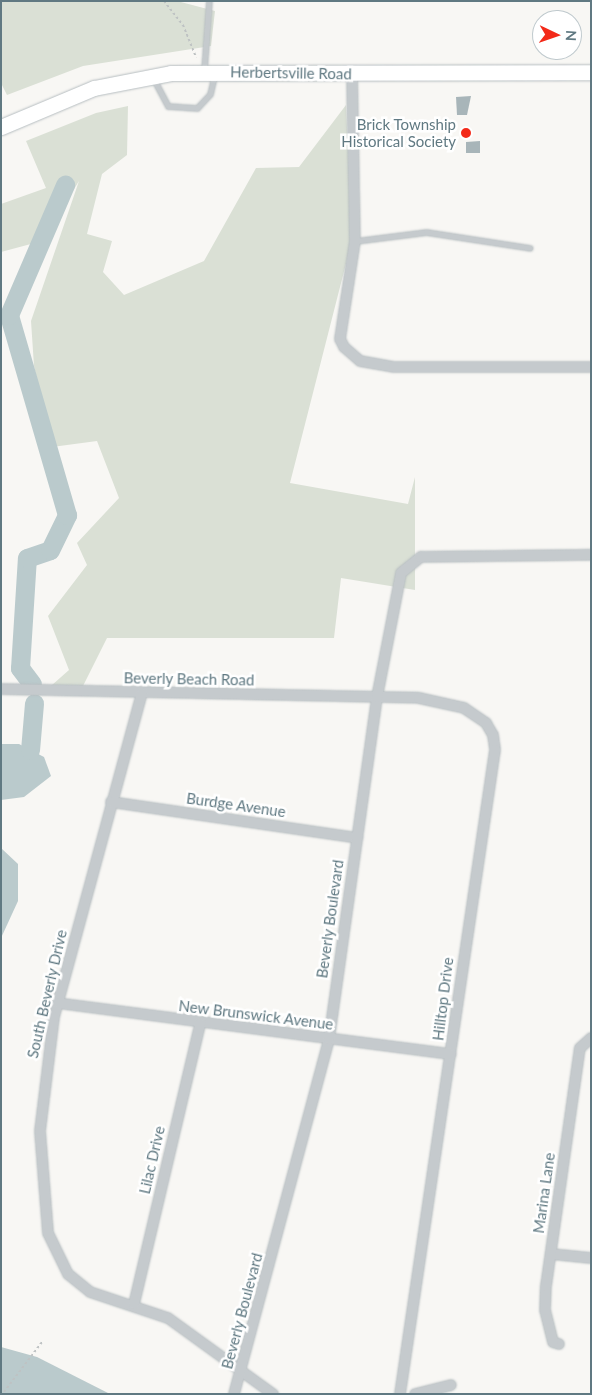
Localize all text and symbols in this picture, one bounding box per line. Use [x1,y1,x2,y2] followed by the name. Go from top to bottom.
[532,10,582,60] north arrow
[563,30,580,42] text: N
[230,63,352,83] street label: Herbertsville Road
[341,115,456,150] place label: Brick Township Historical Society
[460,127,472,139] marker: Brick Township Historical Society
[123,669,255,689] street label: Beverly Beach Road
[185,789,287,821] street label: Burdge Avenue
[313,858,347,980] street label: Beverly Boulevard
[23,928,71,1060] street label: South Beverly Drive
[429,956,457,1042] street label: Hilltop Drive
[177,997,335,1033] street label: New Brunswick Avenue
[135,1124,169,1196] street label: Lilac Drive
[529,1151,559,1235] street label: Marina Lane
[218,1251,266,1371] street label: Beverly Boulevard

